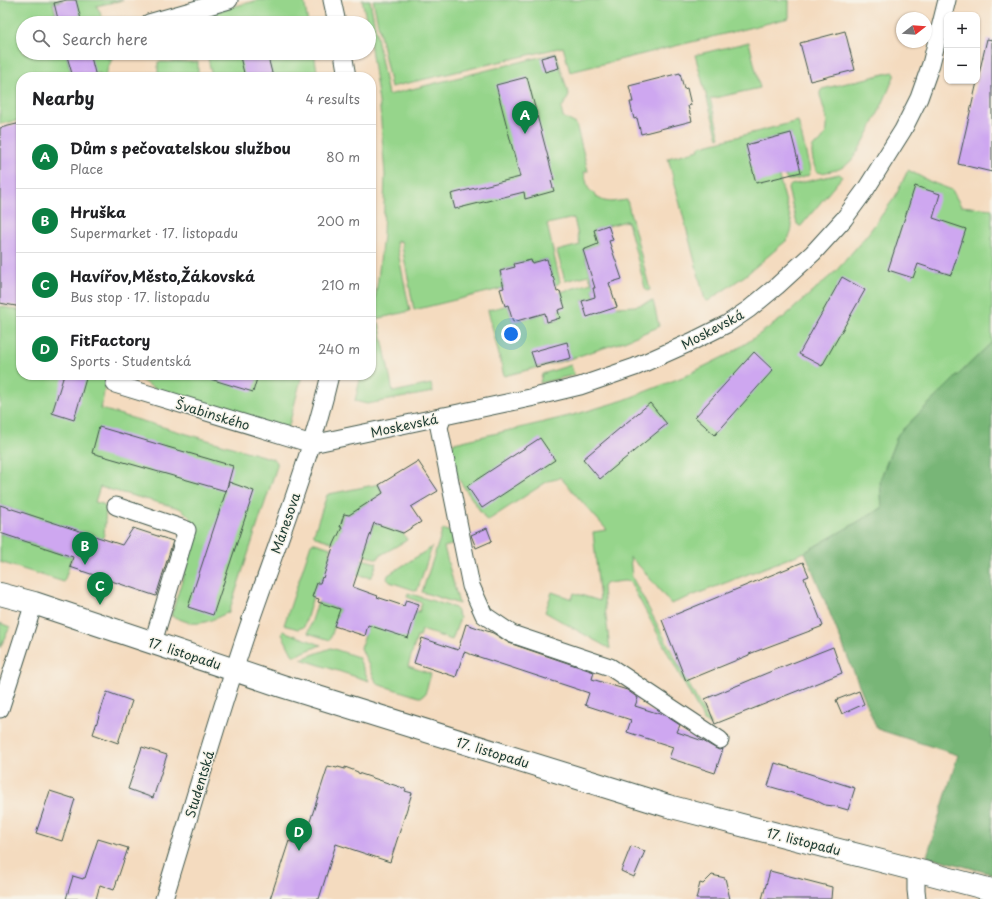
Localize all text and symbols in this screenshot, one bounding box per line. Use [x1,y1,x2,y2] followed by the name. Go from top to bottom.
[896,12,932,48] north arrow
[944,12,980,84] map controls
[944,12,980,48] button: +
[16,16,376,60] search box
[30,27,52,49] icon: search
[62,27,148,50] text: Search here
[944,48,980,84] button: −
[32,85,94,111] text: Nearby
[306,89,360,108] text: 4 results
[512,101,538,134] pin: A
[70,136,291,159] text: Dům s pečovatelskou službou
[40,147,50,166] text: A
[326,147,360,166] text: 80 m
[70,159,103,178] text: Place
[70,200,126,223] text: Hruška
[41,211,49,230] text: B
[317,211,360,230] text: 200 m
[70,223,238,242] text: Supermarket · 17. listopadu
[70,264,255,287] text: Havířov,Město,Žákovská
[40,275,50,294] text: C
[321,275,360,294] text: 210 m
[70,287,210,306] text: Bus stop · 17. listopadu
[677,304,747,353] street label: Moskevská
[501,324,521,344] your location
[70,328,150,351] text: FitFactory
[40,339,50,358] text: D
[318,339,360,358] text: 240 m
[70,351,191,370] text: Sports · Studentská
[173,394,253,434] street label: Švabinského
[369,408,440,441] street label: Moskevská
[266,490,304,556] street label: Mánesova
[72,532,98,565] pin: B
[87,572,113,605] pin: C
[146,632,224,674] street label: 17. listopadu
[454,732,532,772] street label: 17. listopadu
[180,747,218,820] street label: Studentská
[286,818,312,851] pin: D
[765,823,843,859] street label: 17. listopadu

